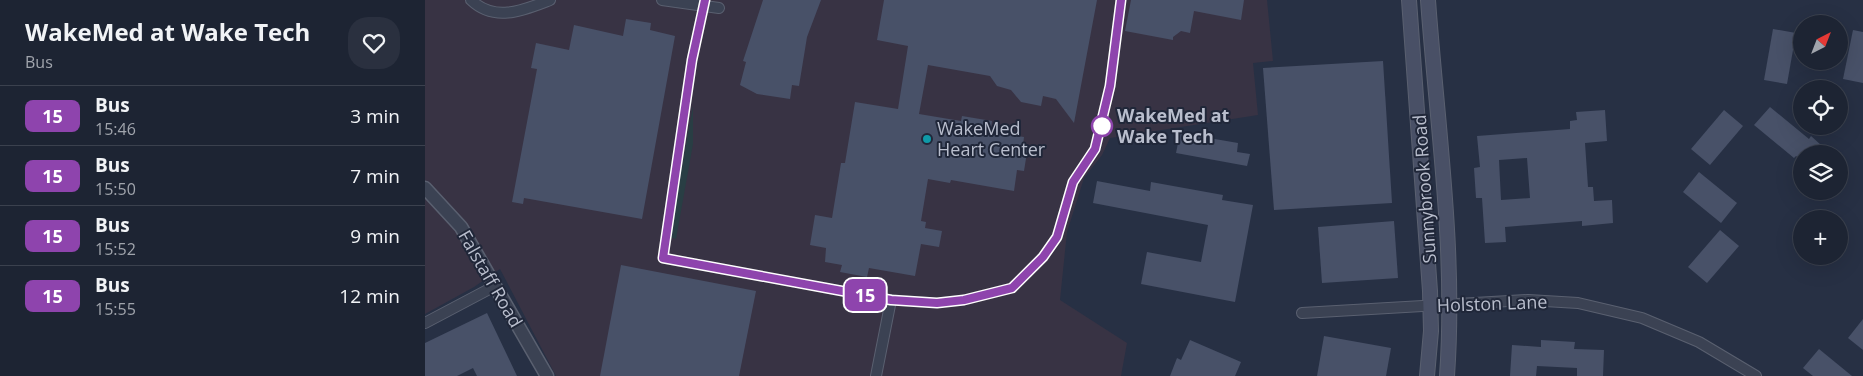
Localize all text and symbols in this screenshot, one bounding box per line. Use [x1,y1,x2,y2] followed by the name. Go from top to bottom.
[25,15,310,48] text: WakeMed at Wake Tech
[1793,15,1847,70] north arrow
[1793,15,1848,265] map controls
[348,17,400,69] button: heart
[25,51,53,73] text: Bus
[1793,80,1848,135] button: locate
[95,92,130,118] text: Bus
[350,103,400,129] text: 3 min
[1117,103,1230,148] place label: WakeMed at Wake Tech
[42,104,63,128] text: 15
[1407,114,1441,264] street label: Sunnybrook Road
[1091,115,1113,137] marker: WakeMed at Wake Tech
[937,116,1046,161] place label: WakeMed Heart Center
[95,118,136,140] text: 15:46
[921,133,933,145] marker: WakeMed Heart Center
[1793,145,1848,200] button: layers
[95,152,130,178] text: Bus
[350,163,400,189] text: 7 min
[42,164,63,188] text: 15
[95,178,136,200] text: 15:50
[1793,210,1848,265] button: +
[95,212,130,238] text: Bus
[350,223,400,249] text: 9 min
[42,224,63,248] text: 15
[453,225,528,332] street label: Falstaff Road
[95,238,136,260] text: 15:52
[95,272,130,298] text: Bus
[843,279,887,311] line badge: 15
[339,283,400,309] text: 12 min
[855,283,875,307] text: 15
[42,284,63,308] text: 15
[1436,289,1548,317] street label: Holston Lane
[95,298,136,320] text: 15:55

